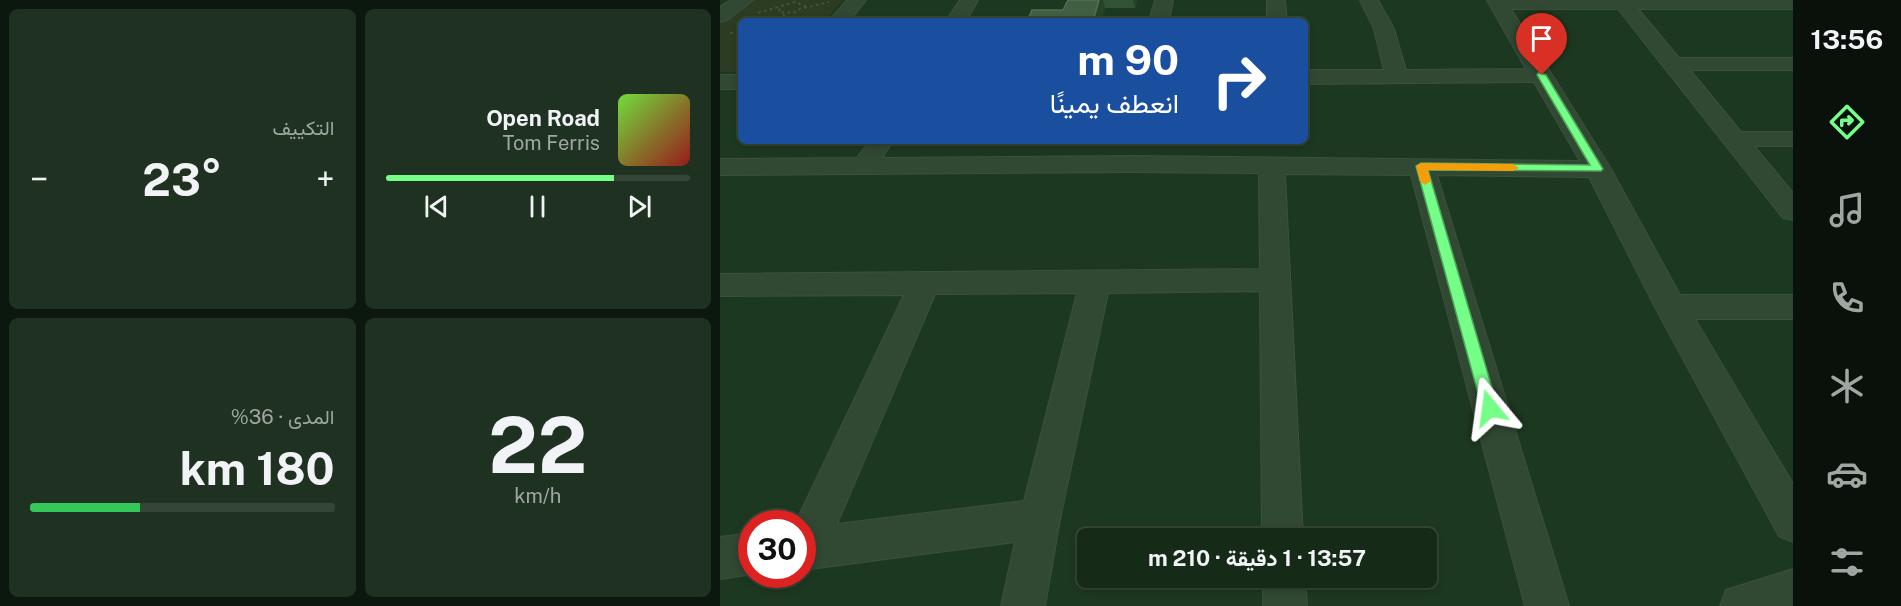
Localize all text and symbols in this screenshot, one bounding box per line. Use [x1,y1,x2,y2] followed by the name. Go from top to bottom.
[1516,13,1567,75] pin
[1525,22,1558,55] icon: arrive
[1811,23,1883,55] text: 13:56
[1077,35,1179,84] text: 90 m
[1200,42,1278,120] icon: right
[1050,87,1179,119] text: انعطف يمينًا
[1826,101,1868,143] icon: directions
[486,105,600,131] text: Open Road
[272,116,335,140] text: التكييف
[502,131,600,155] text: Tom Ferris
[142,153,222,206] text: 23°
[30,160,48,198] text: −
[316,160,335,198] text: +
[1826,189,1868,231] icon: music
[420,190,453,223] icon: previous
[521,190,554,223] icon: pause
[623,190,656,223] icon: next
[1826,277,1868,319] icon: phone
[1826,365,1868,407] icon: climate
[1458,376,1522,440] position arrow
[488,399,587,491] text: 22
[231,405,335,429] text: المدى · 36%
[180,442,335,495] text: 180 km
[1826,453,1868,495] icon: car
[514,484,561,508] text: km/h
[738,510,816,588] speed limit sign: 30
[1826,541,1868,583] icon: filters
[1148,545,1366,571] text: 13:57 · 1 دقيقة · 210 m

